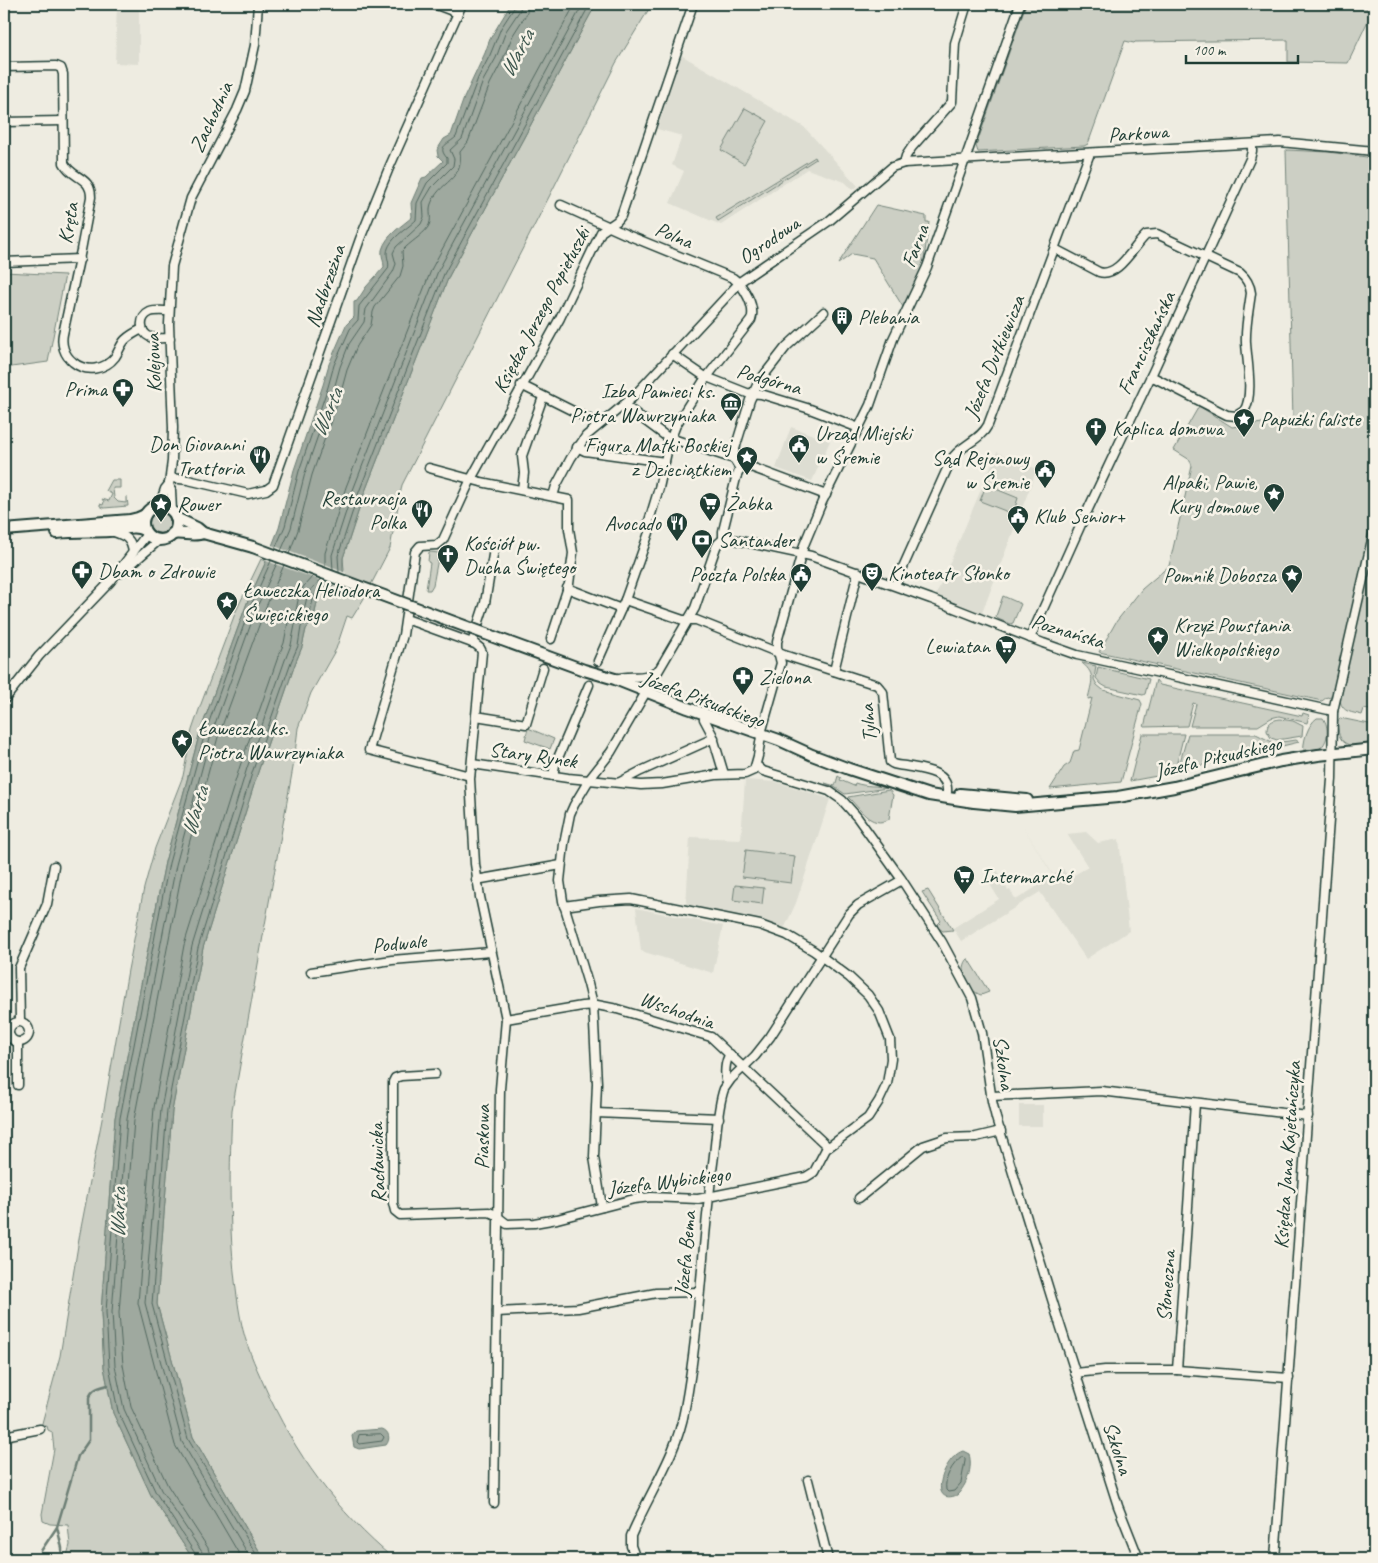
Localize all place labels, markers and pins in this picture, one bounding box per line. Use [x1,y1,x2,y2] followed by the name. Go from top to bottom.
[858,304,920,330] place label: Plebania
[830,305,854,336] building icon: Plebania
[64,376,109,402] place label: Prima
[111,377,135,408] pharmacy icon: Prima
[570,378,717,428] place label: Izba Pamieci ks. Piotra Wawrzyniaka
[719,391,743,422] museum icon: Izba Pamieci ks. Piotra Wawrzyniaka
[1260,406,1362,432] place label: Papużki faliste
[1232,407,1256,438] place icon: Papużki faliste
[1112,415,1226,441] place label: Kaplica domowa
[1084,416,1108,447] church icon: Kaplica domowa
[815,420,914,470] place label: Urząd Miejski w Śremie
[149,431,247,481] place label: Don Giovanni Trattoria
[585,432,734,482] place label: Figura Matki Boskiej z Dzieciątkiem
[787,433,811,464] public building icon: Urząd Miejski w Śremie
[248,444,272,475] restaurant icon: Don Giovanni Trattoria
[735,445,759,476] place icon: Figura Matki Boskiej z Dzieciątkiem
[932,445,1031,495] place label: Sąd Rejonowy w Śremie
[1033,458,1057,489] public building icon: Sąd Rejonowy w Śremie
[1162,469,1260,519] place label: Alpaki, Pawie, Kury domowe
[1262,482,1286,513] place icon: Alpaki, Pawie, Kury domowe
[321,485,408,535] place label: Restauracja Polka
[726,490,773,516] place label: Żabka
[177,491,222,517] place label: Rower
[698,491,722,522] supermarket icon: Żabka
[149,492,173,523] place icon: Rower
[410,498,434,529] restaurant icon: Restauracja Polka
[1034,503,1127,529] place label: Klub Senior+
[1006,504,1030,535] public building icon: Klub Senior+
[605,510,663,536] place label: Avocado
[665,511,689,542] restaurant icon: Avocado
[718,527,796,553] place label: Santander
[690,528,714,559] bank icon: Santander
[464,530,578,580] place label: Kościół pw. Ducha Świętego
[436,543,460,574] church icon: Kościół pw. Ducha Świętego
[98,558,216,584] place label: Dbam o Zdrowie
[70,559,94,590] pharmacy icon: Dbam o Zdrowie
[888,560,1011,586] place label: Kinoteatr Słonko
[690,561,787,587] place label: Poczta Polska
[860,561,884,592] theatre icon: Kinoteatr Słonko
[789,562,813,593] public building icon: Poczta Polska
[1163,562,1278,588] place label: Pomnik Dobosza
[1280,563,1304,594] place icon: Pomnik Dobosza
[243,577,381,627] place label: Ławeczka Heliodora Święcickiego
[215,590,239,621] place icon: Ławeczka Heliodora Święcickiego
[1174,612,1292,662] place label: Krzyż Powstania Wielkopolskiego
[1146,625,1170,656] place icon: Krzyż Powstania Wielkopolskiego
[925,633,992,659] place label: Lewiatan
[994,634,1018,665] supermarket icon: Lewiatan
[759,664,812,690] place label: Zielona
[731,665,755,696] pharmacy icon: Zielona
[198,715,345,765] place label: Ławeczka ks. Piotra Wawrzyniaka
[170,728,194,759] place icon: Ławeczka ks. Piotra Wawrzyniaka
[980,863,1074,889] place label: Intermarché
[952,864,976,895] supermarket icon: Intermarché

